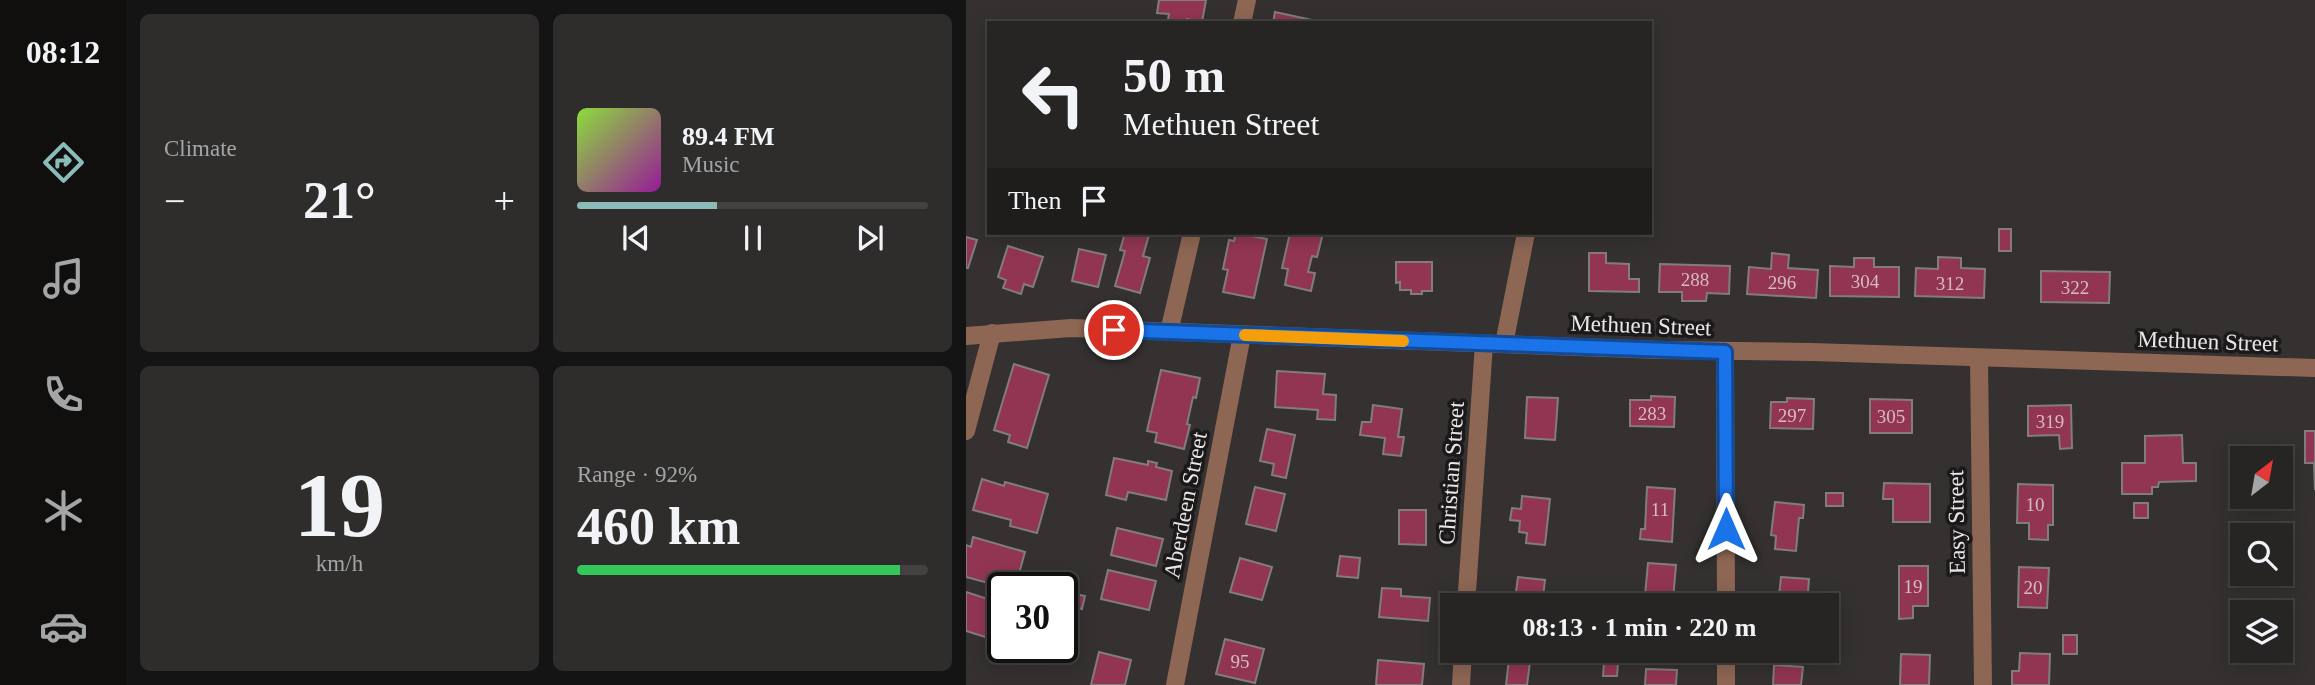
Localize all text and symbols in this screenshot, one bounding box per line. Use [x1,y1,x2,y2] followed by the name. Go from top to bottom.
[26,34,100,70] text: 08:12
[1123,48,1225,103] text: 50 m
[1008,49,1099,140] icon: left
[1123,106,1319,142] text: Methuen Street
[682,122,774,151] text: 89.4 FM
[164,136,237,161] text: Climate
[39,138,88,187] icon: directions
[682,152,740,177] text: Music
[303,172,376,229] text: 21°
[164,180,185,222] text: −
[494,180,515,222] text: +
[1075,182,1113,220] icon: arrive
[1008,186,1061,215] text: Then
[617,219,655,257] icon: previous
[734,219,772,257] icon: pause
[851,219,889,257] icon: next
[39,254,88,303] icon: music
[1681,269,1709,290] house number: 288
[1851,271,1880,292] house number: 304
[1768,272,1796,293] house number: 296
[1936,273,1964,294] house number: 312
[2061,277,2089,298] house number: 322
[1084,300,1144,360] pin
[1095,311,1133,349] icon: arrive
[1570,311,1713,340] street label: Methuen Street
[2137,327,2280,356] street label: Methuen Street
[39,370,88,419] icon: phone
[1434,400,1469,546] street label: Christian Street
[1638,403,1666,424] house number: 283
[1778,405,1806,426] house number: 297
[1877,406,1905,427] house number: 305
[2036,411,2064,432] house number: 319
[1159,429,1212,581] street label: Aberdeen Street
[2230,446,2292,509] north arrow
[2230,446,2293,663] map controls
[294,455,385,556] text: 19
[577,462,697,487] text: Range · 92%
[1943,469,1970,574] street label: Easy Street
[39,486,88,535] icon: climate
[1689,492,1763,566] position arrow
[2026,494,2045,515] house number: 10
[577,498,740,555] text: 460 km
[1651,499,1669,520] house number: 11
[2230,523,2293,586] button: search
[316,551,363,576] text: km/h
[987,572,1078,663] speed limit sign: 30
[1904,576,1923,597] house number: 19
[2024,577,2043,598] house number: 20
[2230,600,2293,663] button: layers
[39,602,88,651] icon: car
[1523,613,1757,642] text: 08:13 · 1 min · 220 m
[1231,651,1250,672] house number: 95

